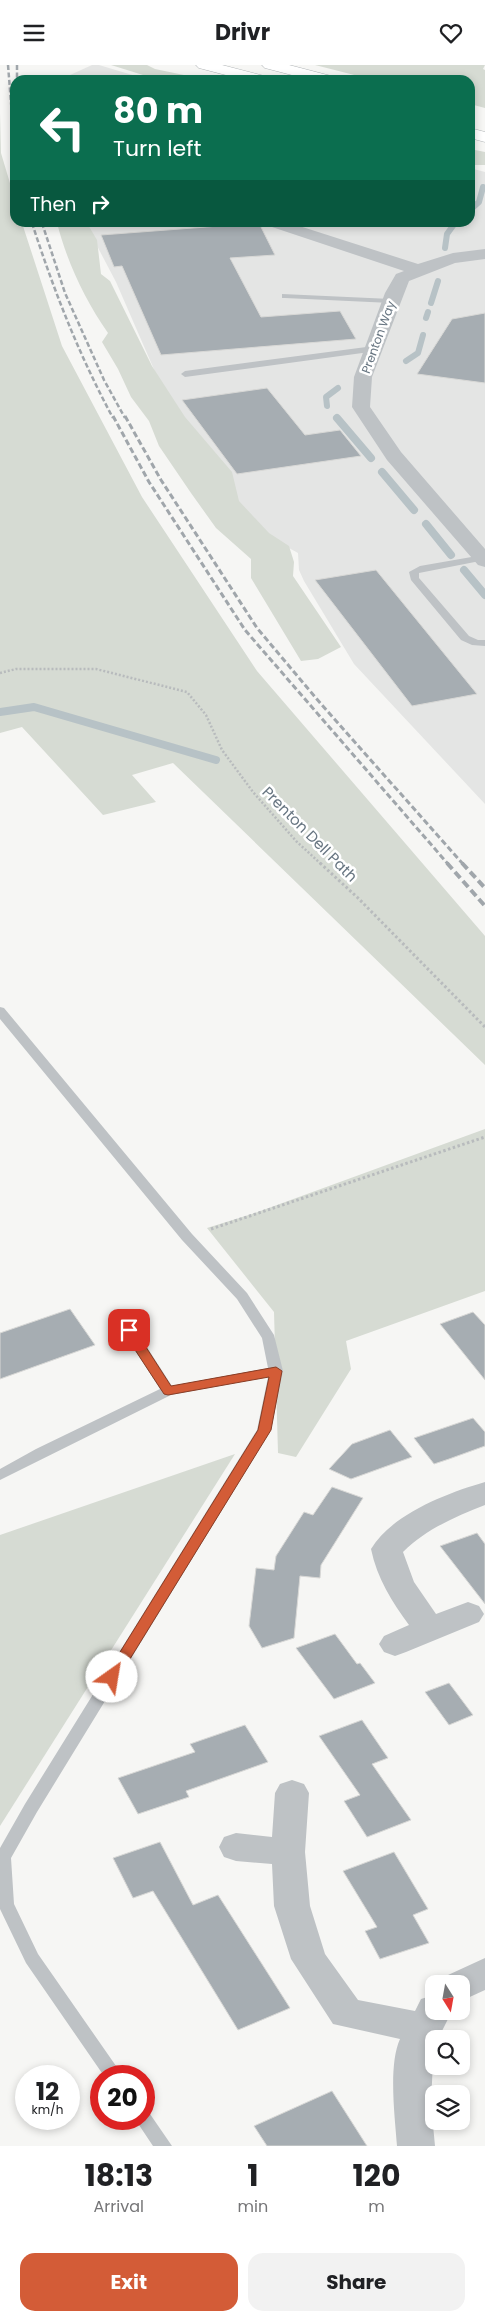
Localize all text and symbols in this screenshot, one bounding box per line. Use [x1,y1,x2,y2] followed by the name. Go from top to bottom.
[215,17,270,48] text: Drivr
[20,19,48,47] icon: menu
[437,19,465,47] icon: heart
[113,86,203,135] text: 80 m
[30,95,95,160] icon: left
[113,133,201,164] text: Turn left
[86,190,114,218] icon: right
[30,191,76,218] text: Then
[357,298,399,376] street label: Prenton Way
[258,782,362,886] street label: Prenton Dell Path
[108,1309,150,1351] pin
[115,1316,143,1344] icon: arrive
[85,1650,137,1702] position arrow
[425,1975,470,2020] north arrow
[425,1975,470,2130] map controls
[425,2030,470,2075] button: search
[90,2065,155,2130] speed limit sign: 20
[36,2074,59,2109] text: 12
[425,2085,470,2130] button: layers
[32,2101,63,2118] text: km/h
[84,2154,153,2197] text: 18:13
[247,2154,258,2197] text: 1
[353,2154,401,2197] text: 120
[94,2195,144,2218] text: Arrival
[238,2195,268,2218] text: min
[368,2195,385,2218] text: m
[20,2253,238,2311] button: Exit
[248,2253,465,2311] button: Share

